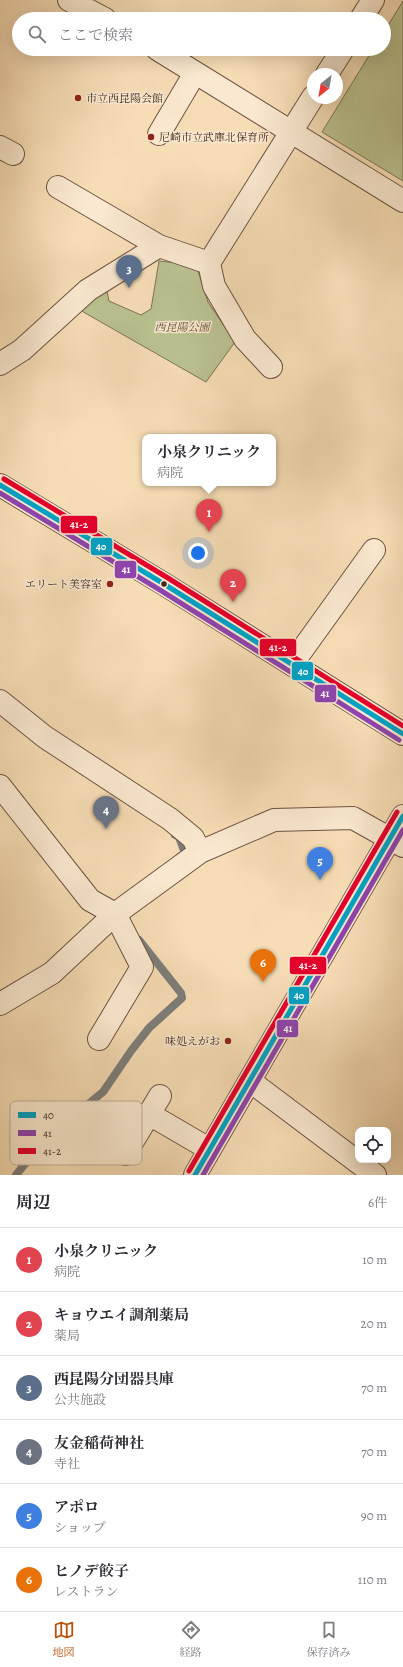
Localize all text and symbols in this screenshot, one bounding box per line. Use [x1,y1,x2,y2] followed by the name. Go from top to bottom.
[12,12,391,56] search box
[26,23,48,45] icon: search
[58,25,133,45] text: ここで検索
[307,68,343,104] north arrow
[86,91,163,106] place label: 市立西昆陽会館
[73,93,83,103] marker: 市立西昆陽会館
[159,130,269,145] place label: 尼崎市立武庫北保育所
[146,132,156,142] marker: 尼崎市立武庫北保育所
[116,255,142,288] pin: 3
[155,320,211,335] park label: 西昆陽公園
[142,434,276,486] popup
[157,442,261,462] text: 小泉クリニック
[157,464,183,481] text: 病院
[196,499,222,532] pin: 1
[60,515,98,534] line badge: 41-2
[70,517,89,532] text: 41-2
[90,537,113,556] line badge: 40
[96,539,107,554] text: 40
[188,543,208,563] your location
[114,560,137,579] line badge: 41
[121,562,131,577] text: 41
[220,569,246,602] pin: 2
[25,577,102,592] place label: エリート美容室
[105,579,115,589] marker: エリート美容室
[159,579,169,589] unlabelled marker
[259,638,297,657] line badge: 41-2
[269,640,288,655] text: 41-2
[291,661,314,681] line badge: 40
[298,664,309,679] text: 40
[314,684,337,703] line badge: 41
[320,686,330,701] text: 41
[93,796,119,829] pin: 4
[307,847,333,880] pin: 5
[250,949,276,982] pin: 6
[289,956,327,975] line badge: 41-2
[299,958,318,973] text: 41-2
[288,986,310,1005] line badge: 40
[294,988,305,1003] text: 40
[276,1019,299,1038] line badge: 41
[283,1021,293,1036] text: 41
[165,1034,220,1049] place label: 味処えがお
[223,1036,233,1046] marker: 味処えがお
[10,1101,142,1165] legend
[43,1108,54,1123] text: 40
[43,1126,52,1141] text: 41
[355,1127,391,1163] map controls
[355,1127,391,1163] button: locate
[43,1144,61,1159] text: 41-2
[16,1191,50,1214] text: 周辺
[368,1194,387,1211] text: 6件
[54,1241,158,1261] text: 小泉クリニック
[27,1251,31,1268] text: 1
[362,1251,387,1268] text: 10 m
[54,1263,80,1280] text: 病院
[54,1305,189,1325] text: キョウエイ調剤薬局
[26,1315,32,1332] text: 2
[361,1315,387,1332] text: 20 m
[54,1327,80,1344] text: 薬局
[54,1369,174,1389] text: 西昆陽分団器具庫
[26,1379,32,1396] text: 3
[361,1379,387,1396] text: 70 m
[54,1391,106,1408] text: 公共施設
[54,1433,144,1453] text: 友金稲荷神社
[26,1443,32,1460] text: 4
[361,1443,387,1460] text: 70 m
[54,1455,80,1472] text: 寺社
[54,1497,99,1517] text: アポロ
[26,1507,32,1524] text: 5
[361,1507,387,1524] text: 90 m
[54,1519,106,1536] text: ショップ
[54,1561,129,1581] text: ヒノデ餃子
[26,1571,32,1588] text: 6
[358,1571,387,1588] text: 110 m
[54,1583,119,1600] text: レストラン
[53,1619,75,1660] tab: 地図
[180,1619,202,1660] tab: 経路
[307,1619,351,1660] tab: 保存済み

